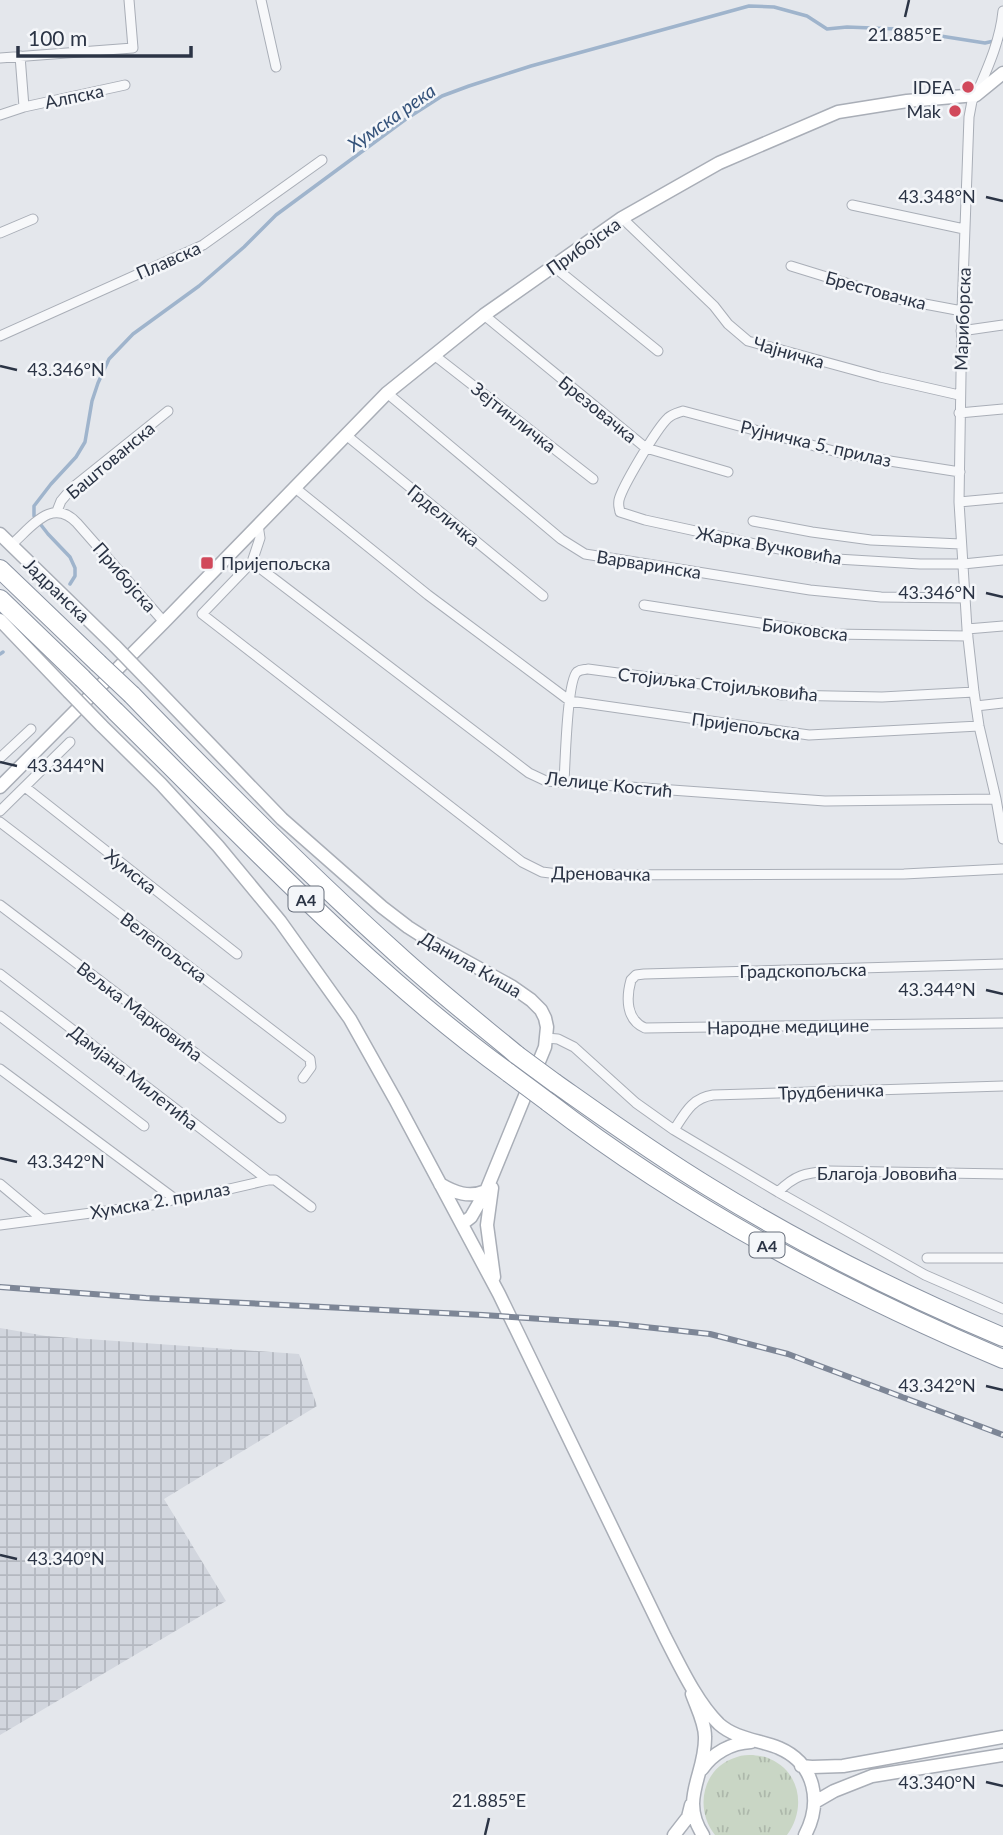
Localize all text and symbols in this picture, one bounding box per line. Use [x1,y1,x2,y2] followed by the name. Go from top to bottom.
[18,14,191,58] scale bar
[868,23,942,45] text: 21.885°E
[28,25,87,50] text: 100 m
[913,76,955,98] place label: IDEA
[342,78,439,156] water label: Хумска река
[42,79,106,113] street label: Алпска
[960,79,976,95] marker: IDEA
[906,100,942,122] place label: Mak
[947,103,963,119] marker: Mak
[898,185,976,207] text: 43.348°N
[542,212,624,280] street label: Прибојска
[132,236,204,284] street label: Плавска
[823,266,929,314] street label: Брестовачка
[949,267,975,371] street label: Мариборска
[751,331,827,373] street label: Чајничка
[27,358,105,380] text: 43.346°N
[554,371,642,447] street label: Брезовачка
[467,377,561,457] street label: Зејтинличка
[738,415,894,471] street label: Рујничка 5. прилаз
[61,417,159,503] street label: Баштованска
[404,479,484,551] street label: Грделичка
[694,521,844,569] street label: Жарка Вучковића
[89,538,161,616] street label: Прибојска
[595,545,703,583] street label: Варваринска
[221,552,330,574] place label: Пријепољска
[19,553,95,627] street label: Јадранска
[199,555,215,571] marker: Пријепољска
[898,581,976,603] text: 43.346°N
[761,613,849,645] street label: Биоковска
[617,663,819,705] street label: Стојиљка Стојиљковића
[690,707,802,745] street label: Пријепољска
[27,754,105,776] text: 43.344°N
[543,766,674,802] street label: Лелице Костић
[101,844,161,898] street label: Хумска
[551,861,651,885] street label: Дреновачка
[288,886,324,911] road number: A4
[116,907,212,987] street label: Велепољска
[416,926,526,1002] street label: Данила Киша
[73,957,207,1065] street label: Вељка Марковића
[739,958,867,982] street label: Градскопољска
[898,978,976,1000] text: 43.344°N
[707,1014,869,1038] street label: Народне медицине
[65,1020,203,1134] street label: Дамјана Милетића
[778,1078,884,1104] street label: Трудбеничка
[27,1150,105,1172] text: 43.342°N
[817,1162,957,1184] street label: Благоја Јововића
[88,1177,232,1223] street label: Хумска 2. прилаз
[750,1232,784,1258] road number: A4
[898,1374,976,1396] text: 43.342°N
[27,1547,105,1569] text: 43.340°N
[898,1771,976,1793] text: 43.340°N
[452,1789,526,1811] text: 21.885°E

